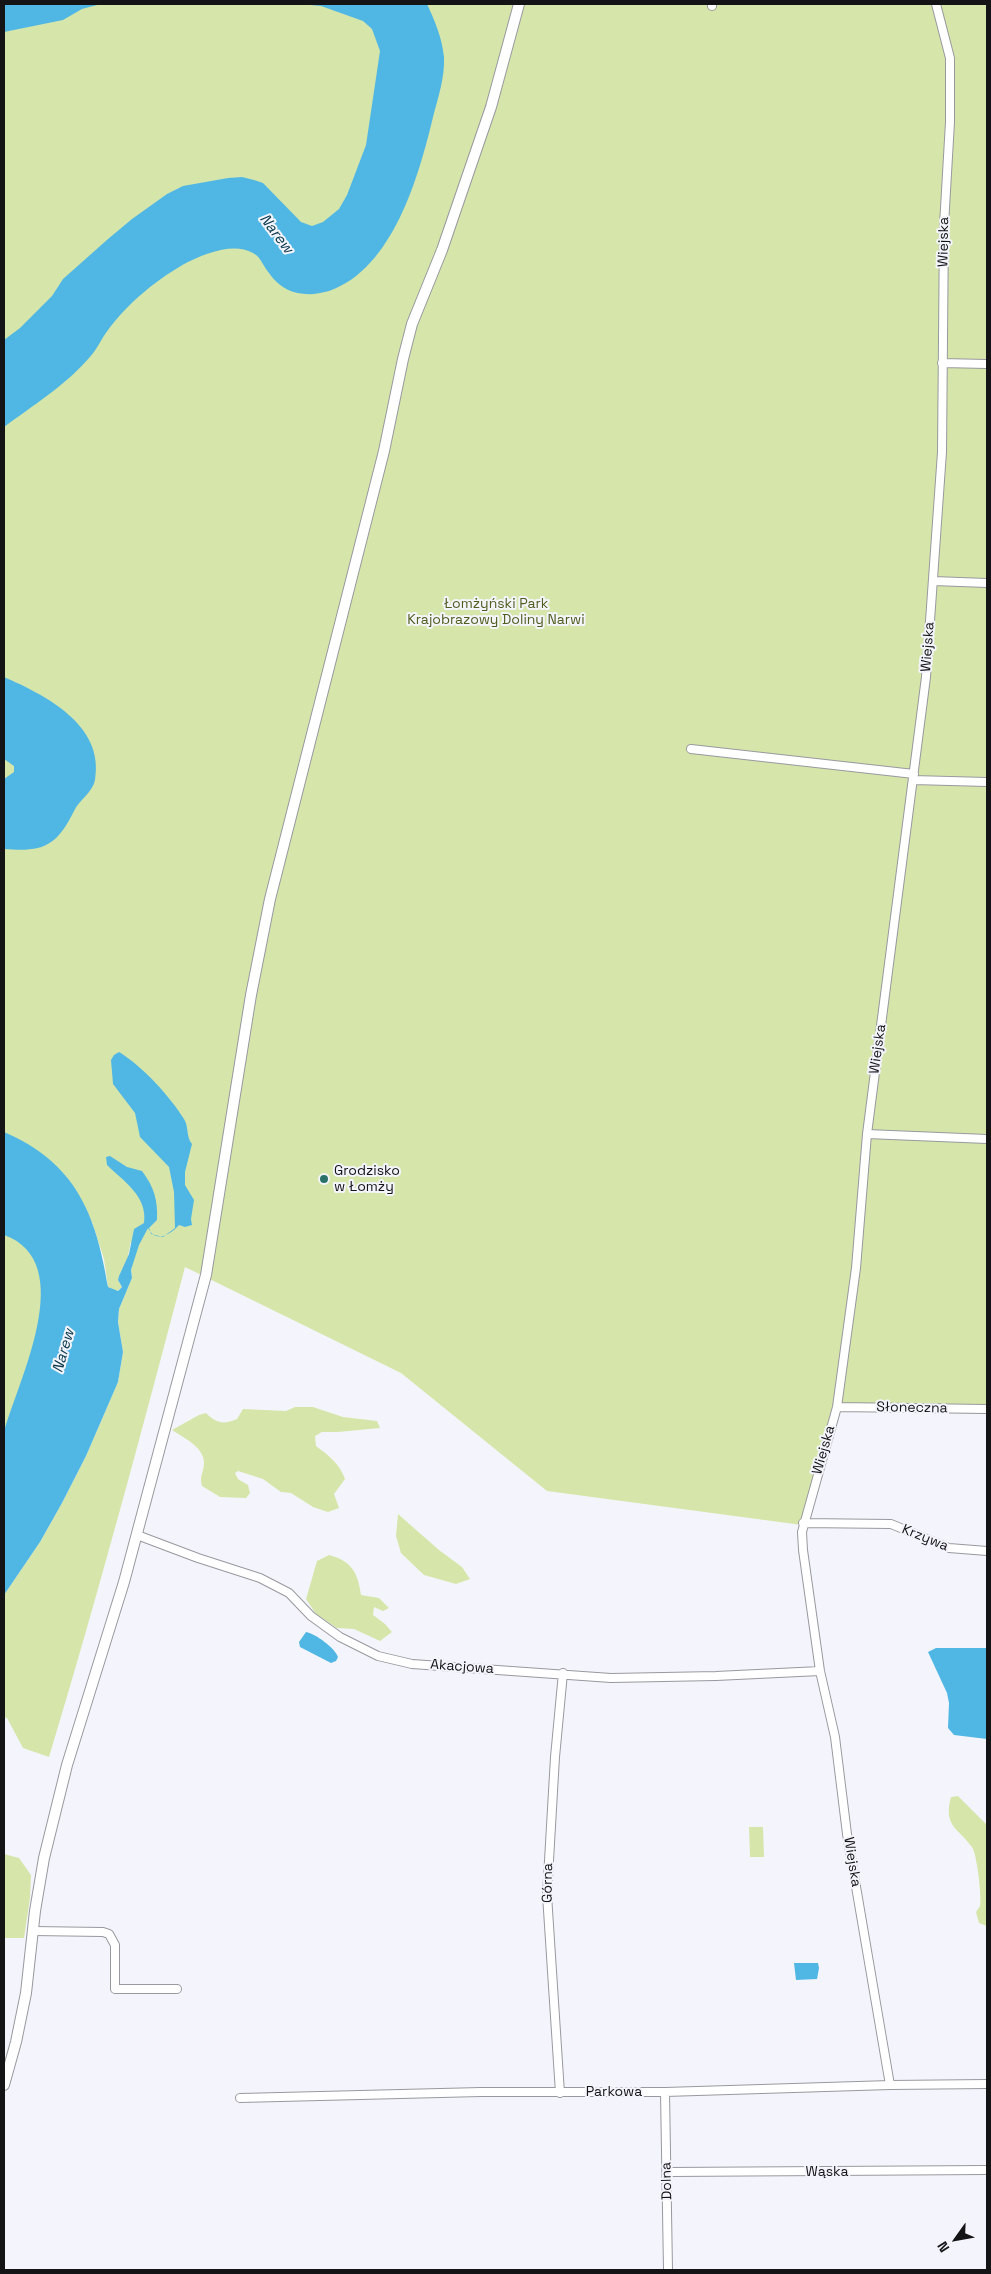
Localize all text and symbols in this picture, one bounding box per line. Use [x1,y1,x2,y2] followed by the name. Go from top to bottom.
[255,211,297,257] water label: Narew
[935,217,953,267] street label: Wiejska
[407,596,585,628] park label: Łomżyński Park Krajobrazowy Doliny Narwi
[918,621,938,673] street label: Wiejska
[866,1023,890,1075] street label: Wiejska
[334,1163,400,1196] place label: Grodzisko w Łomży
[318,1173,330,1185] marker: Grodzisko w Łomży
[49,1327,79,1375] water label: Narew
[876,1399,948,1417] street label: Słoneczna
[809,1424,839,1476] street label: Wiejska
[899,1521,951,1555] street label: Krzywa
[430,1656,494,1678] street label: Akacjowa
[840,1836,864,1888] street label: Wiejska
[539,1863,557,1903] street label: Górna
[586,2084,642,2100] street label: Parkowa
[658,2162,676,2200] street label: Dolna
[806,2164,848,2180] street label: Wąska
[931,2214,981,2264] north arrow
[933,2238,953,2256] text: N

